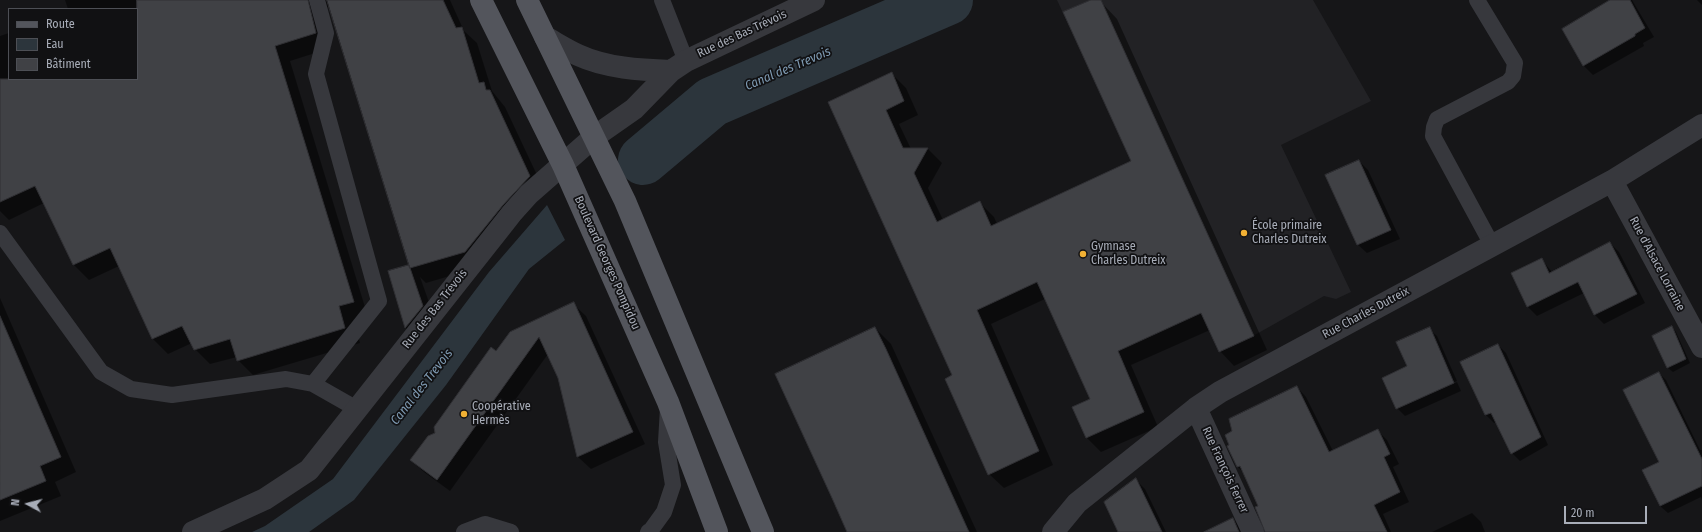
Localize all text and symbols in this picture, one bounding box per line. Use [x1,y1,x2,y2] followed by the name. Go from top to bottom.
[695,7,789,61] street label: Rue des Bas Trévois
[8,8,138,80] legend
[46,17,75,31] text: Route
[46,37,64,51] text: Eau
[743,44,833,94] water label: Canal des Trevois
[46,57,91,71] text: Bâtiment
[571,194,643,332] street label: Boulevard Georges Pompidou
[1626,214,1688,314] street label: Rue d'Alsace Lorraine
[1252,219,1327,247] place label: École primaire Charles Dutreix
[1239,228,1249,238] marker: École primaire Charles Dutreix
[1091,240,1166,268] place label: Gymnase Charles Dutreix
[1078,249,1088,259] marker: Gymnase Charles Dutreix
[400,266,470,352] street label: Rue des Bas Trévois
[1320,284,1412,342] street label: Rue Charles Dutreix
[388,346,456,428] water label: Canal des Trevois
[472,400,531,428] place label: Coopérative Hermès
[459,409,469,419] marker: Coopérative Hermès
[1199,425,1251,515] street label: Rue François Ferrer
[8,484,48,524] north arrow
[9,498,22,507] text: N
[1566,498,1649,524] scale bar
[1571,506,1595,520] text: 20 m

